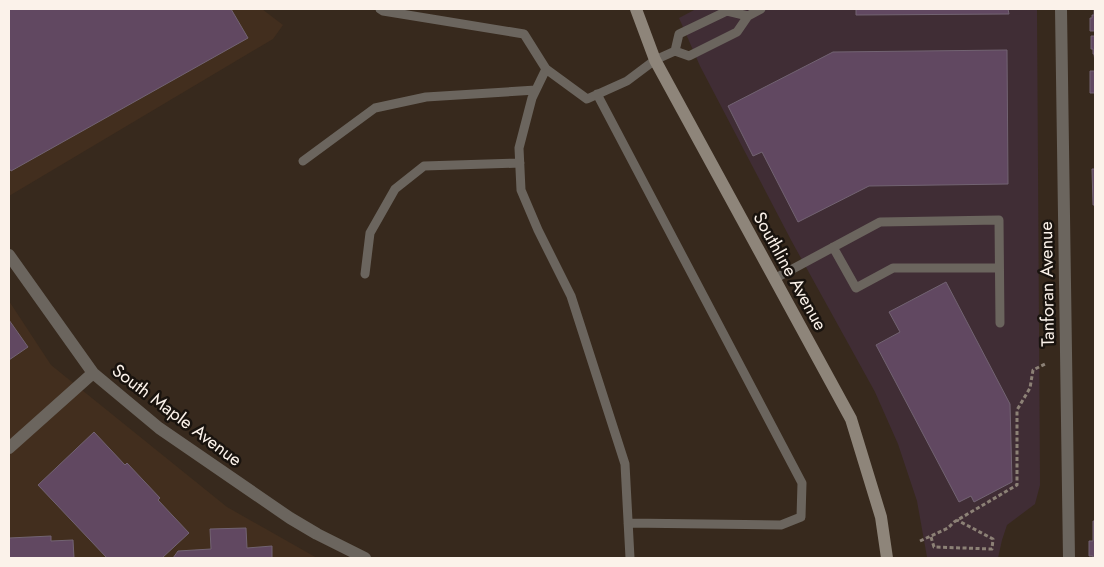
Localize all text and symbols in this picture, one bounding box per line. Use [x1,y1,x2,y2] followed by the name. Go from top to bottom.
[747,207,833,335] street label: Southline Avenue
[1033,221,1061,347] street label: Tanforan Avenue
[107,357,247,473] street label: South Maple Avenue

